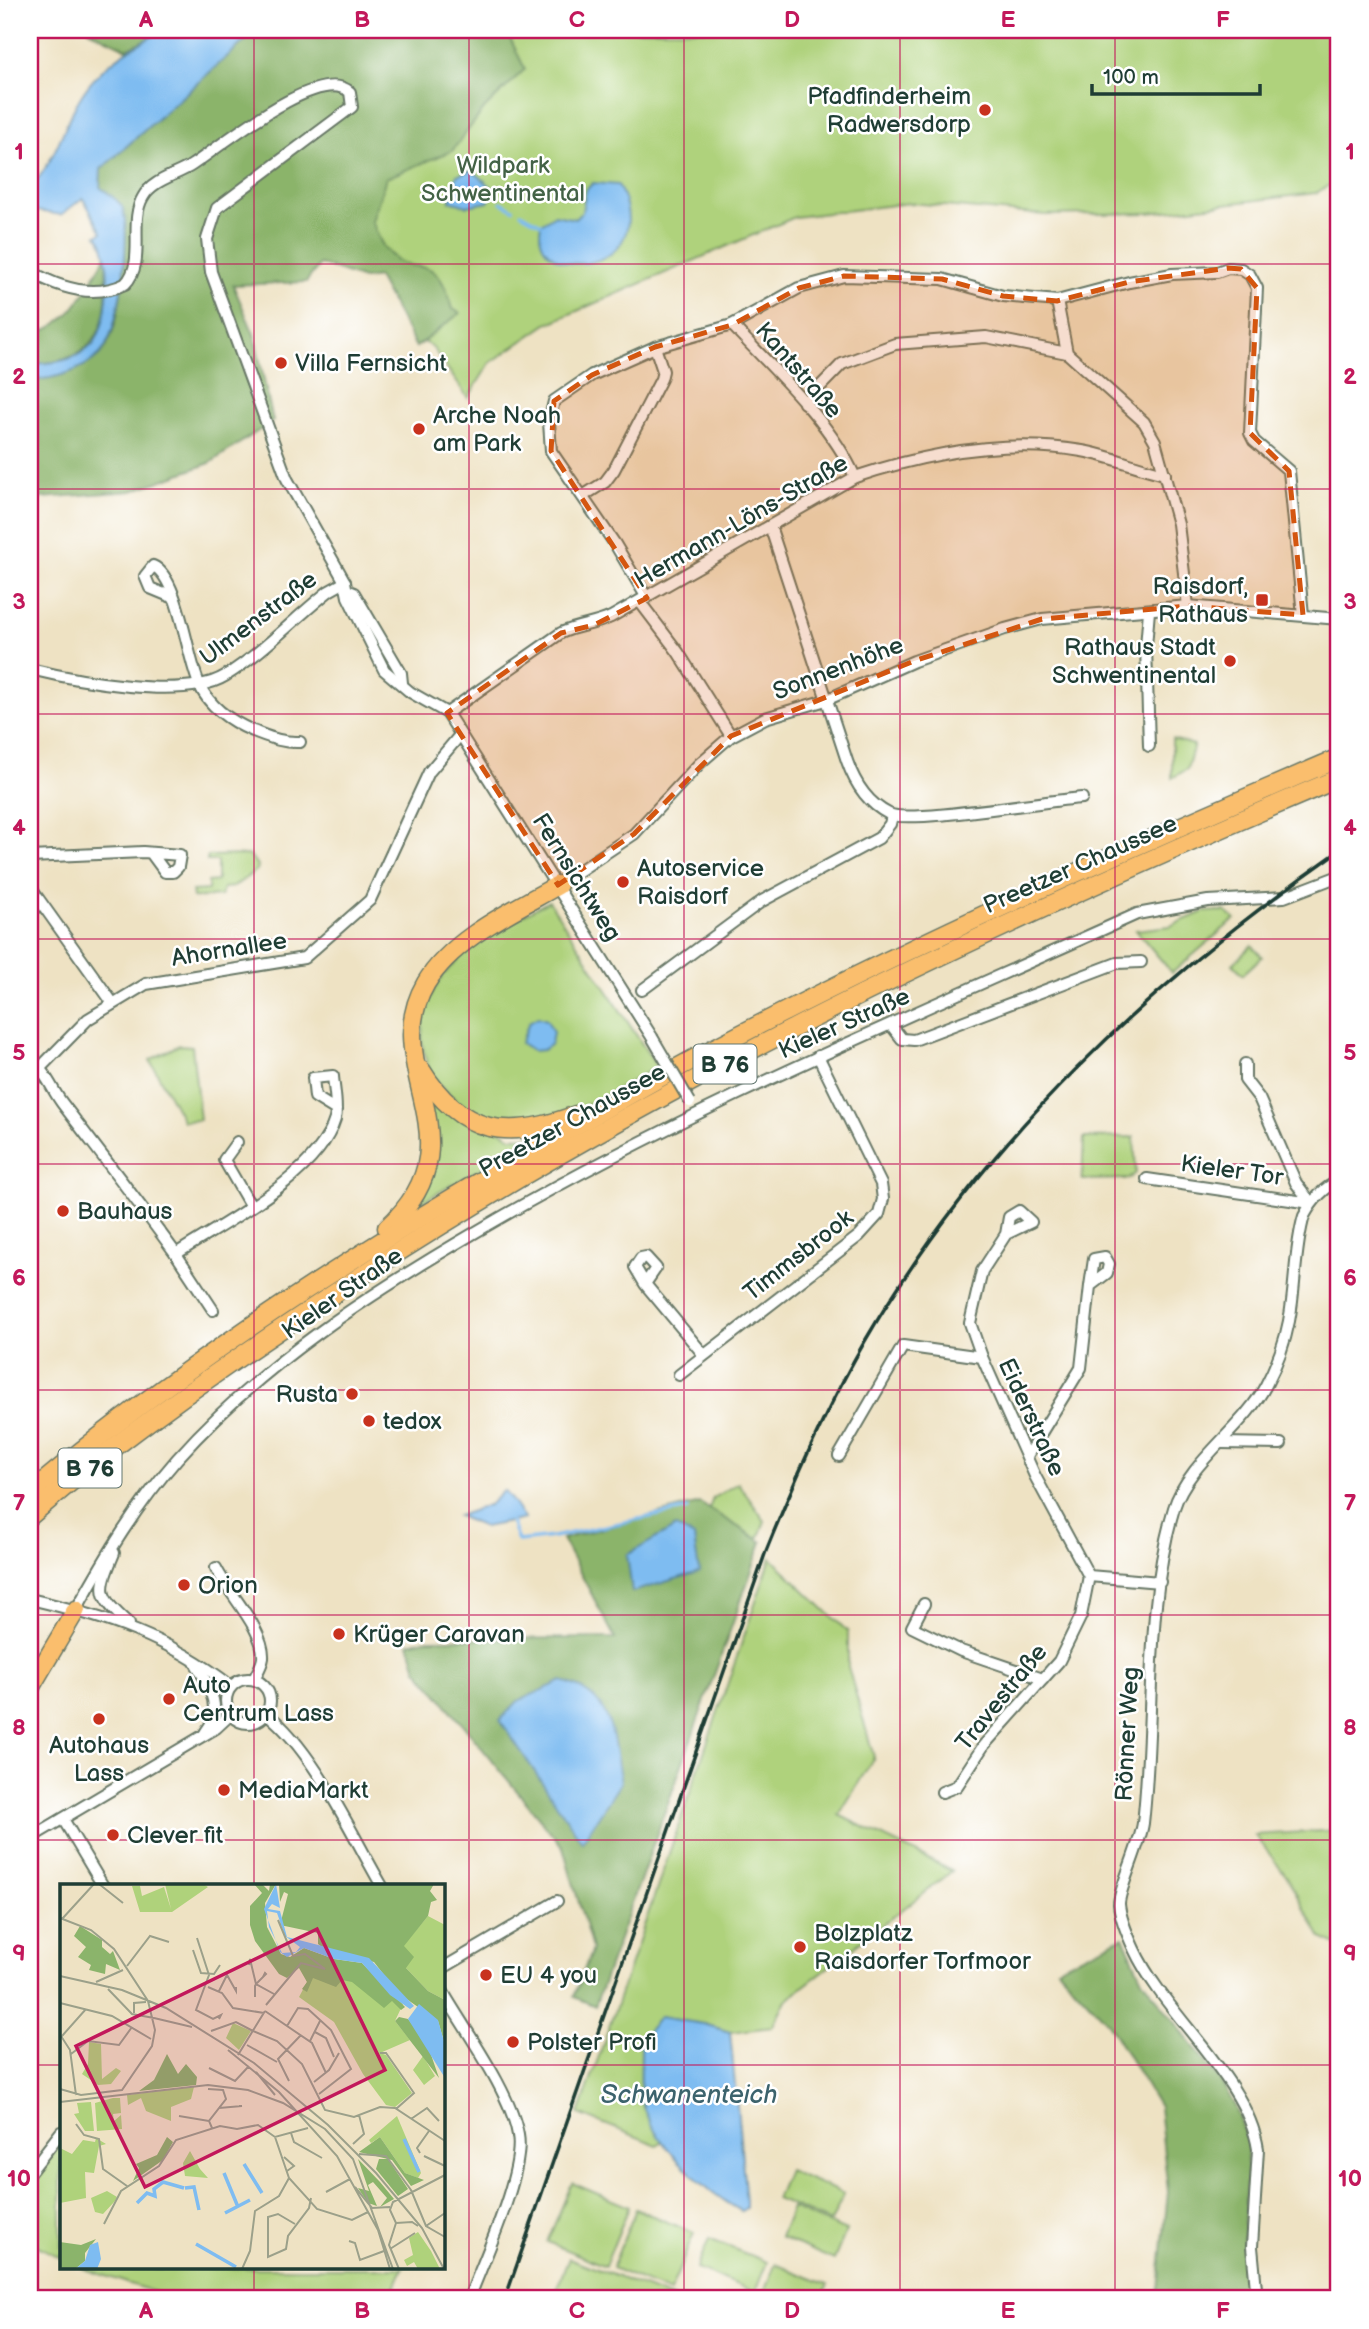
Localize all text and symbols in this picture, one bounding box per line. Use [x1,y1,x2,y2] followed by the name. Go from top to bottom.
[138,6,154,34] text: A
[354,6,370,34] text: B
[569,6,585,34] text: C
[784,6,800,34] text: D
[1001,6,1016,34] text: E
[1216,6,1230,34] text: F
[1092,52,1260,96] scale bar
[1103,65,1159,90] text: 100 m
[807,82,971,139] place label: Pfadfinderheim Radwersdorp
[977,102,993,118] marker: Pfadfinderheim Radwersdorp
[14,138,24,166] text: 1
[1345,138,1355,166] text: 1
[421,151,585,208] park label: Wildpark Schwentinental
[749,316,848,424] street label: Kantstraße
[295,349,448,378] place label: Villa Fernsicht
[273,355,289,371] marker: Villa Fernsicht
[12,363,26,391] text: 2
[1343,363,1357,391] text: 2
[433,401,561,458] place label: Arche Noah am Park
[411,421,427,437] marker: Arche Noah am Park
[629,448,853,594] street label: Hermann-Löns-Straße
[194,565,323,672] street label: Ulmenstraße
[1153,572,1248,629] place label: Raisdorf, Rathaus
[12,588,26,616] text: 3
[1343,588,1357,616] text: 3
[1254,592,1270,608] marker: Raisdorf, Rathaus
[769,630,907,707] street label: Sonnenhöhe
[1052,633,1217,690] place label: Rathaus Stadt Schwentinental
[1222,653,1238,669] marker: Rathaus Stadt Schwentinental
[526,808,627,946] street label: Fernsichtweg
[979,809,1182,920] street label: Preetzer Chaussee
[12,814,26,842] text: 4
[1343,814,1357,842] text: 4
[637,854,764,911] place label: Autoservice Raisdorf
[615,874,631,890] marker: Autoservice Raisdorf
[169,926,289,973] street label: Ahornallee
[774,982,914,1065] street label: Kieler Straße
[12,1039,26,1067] text: 5
[1343,1039,1357,1067] text: 5
[694,1044,756,1084] road number: B 76
[474,1057,671,1184] street label: Preetzer Chaussee
[1179,1149,1285,1192] street label: Kieler Tor
[77,1197,173,1226] place label: Bauhaus
[55,1203,71,1219] marker: Bauhaus
[738,1203,859,1307] street label: Timmsbrook
[276,1241,408,1346] street label: Kieler Straße
[12,1264,26,1292] text: 6
[1343,1264,1357,1292] text: 6
[992,1354,1071,1481] street label: Eiderstraße
[275,1380,338,1409] place label: Rusta
[344,1386,360,1402] marker: Rusta
[383,1407,442,1436] place label: tedox
[361,1413,377,1429] marker: tedox
[58,1448,122,1488] road number: B 76
[13,1489,26,1517] text: 7
[1344,1489,1357,1517] text: 7
[198,1571,258,1600] place label: Orion
[176,1577,192,1593] marker: Orion
[353,1620,525,1649] place label: Krüger Caravan
[331,1626,347,1642] marker: Krüger Caravan
[949,1638,1053,1757] street label: Travestraße
[1109,1666,1146,1802] street label: Rönner Weg
[183,1671,334,1728] place label: Auto Centrum Lass
[161,1691,177,1707] marker: Auto Centrum Lass
[91,1711,107,1727] marker: Autohaus Lass
[12,1714,26,1742] text: 8
[1343,1714,1357,1742] text: 8
[49,1731,149,1788] place label: Autohaus Lass
[238,1776,369,1805] place label: MediaMarkt
[216,1782,232,1798] marker: MediaMarkt
[127,1821,224,1850] place label: Clever fit
[105,1827,121,1843] marker: Clever fit
[60,1884,444,2270] inset map
[814,1919,1031,1976] place label: Bolzplatz Raisdorfer Torfmoor
[792,1939,808,1955] marker: Bolzplatz Raisdorfer Torfmoor
[12,1940,26,1968] text: 9
[1343,1940,1357,1968] text: 9
[500,1961,597,1990] place label: EU 4 you
[478,1967,494,1983] marker: EU 4 you
[527,2028,657,2057] place label: Polster Profi
[505,2034,521,2050] marker: Polster Profi
[601,2080,777,2111] water label: Schwanenteich
[7,2165,31,2193] text: 10
[1338,2165,1362,2193] text: 10
[138,2297,154,2325] text: A
[354,2297,370,2325] text: B
[569,2297,585,2325] text: C
[784,2297,800,2325] text: D
[1001,2297,1016,2325] text: E
[1216,2297,1230,2325] text: F

